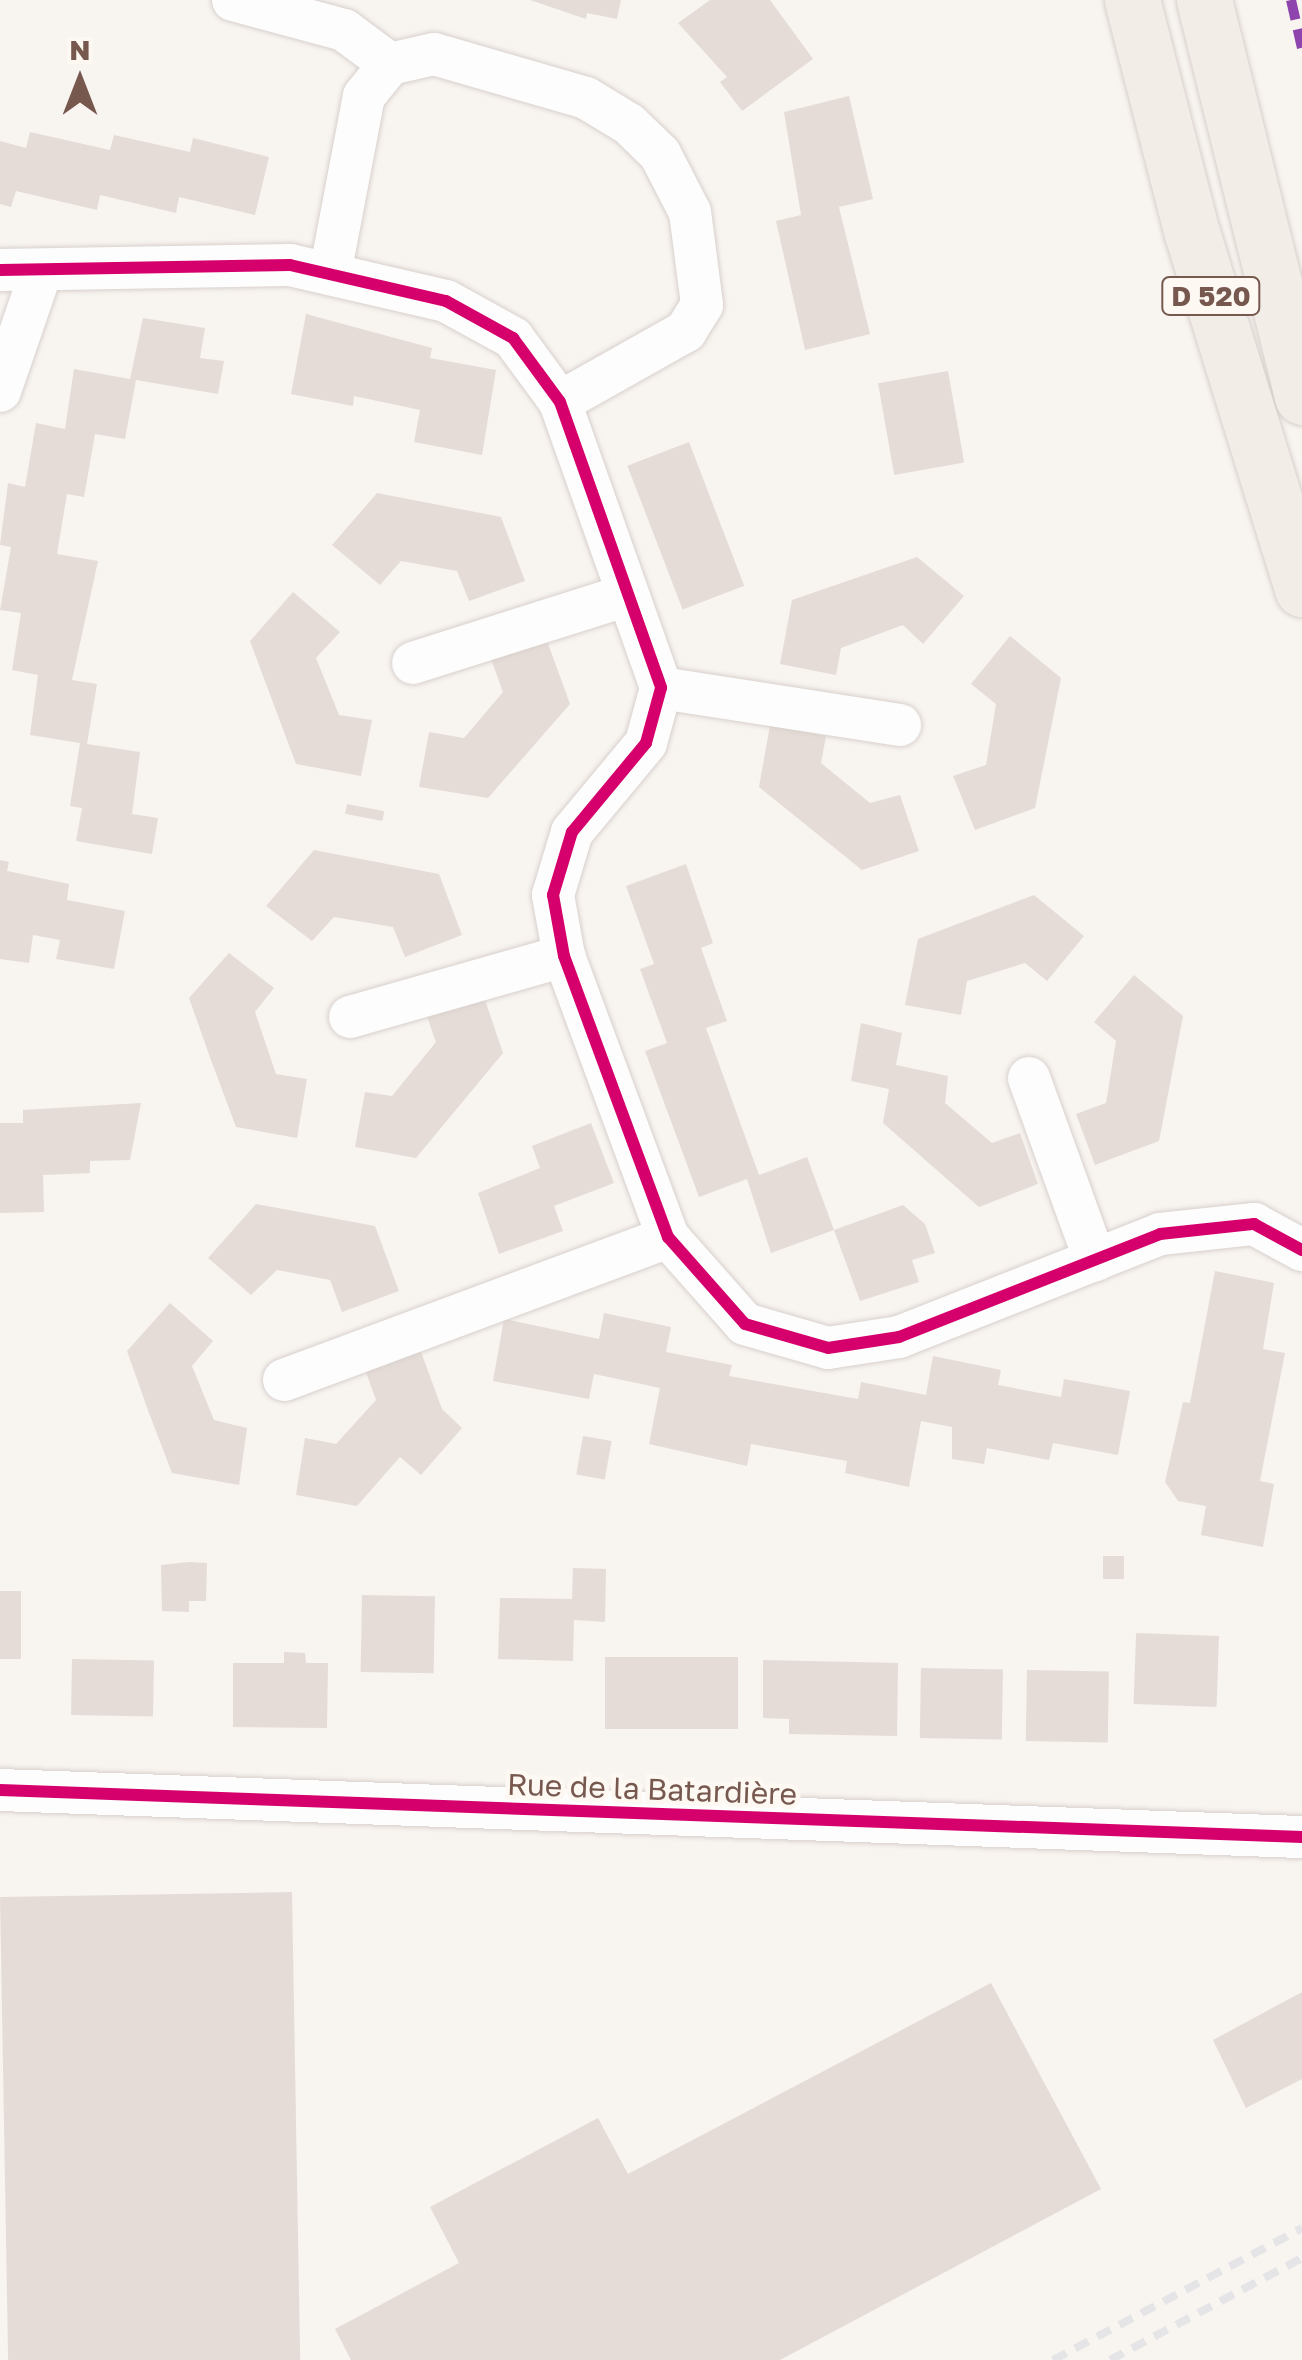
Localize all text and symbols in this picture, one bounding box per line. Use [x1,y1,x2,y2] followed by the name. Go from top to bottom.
[30,30,130,130] north arrow
[69,33,91,66] text: N
[1161,273,1261,319] road number: D 520
[506,1766,798,1812] street label: Rue de la Batardière

